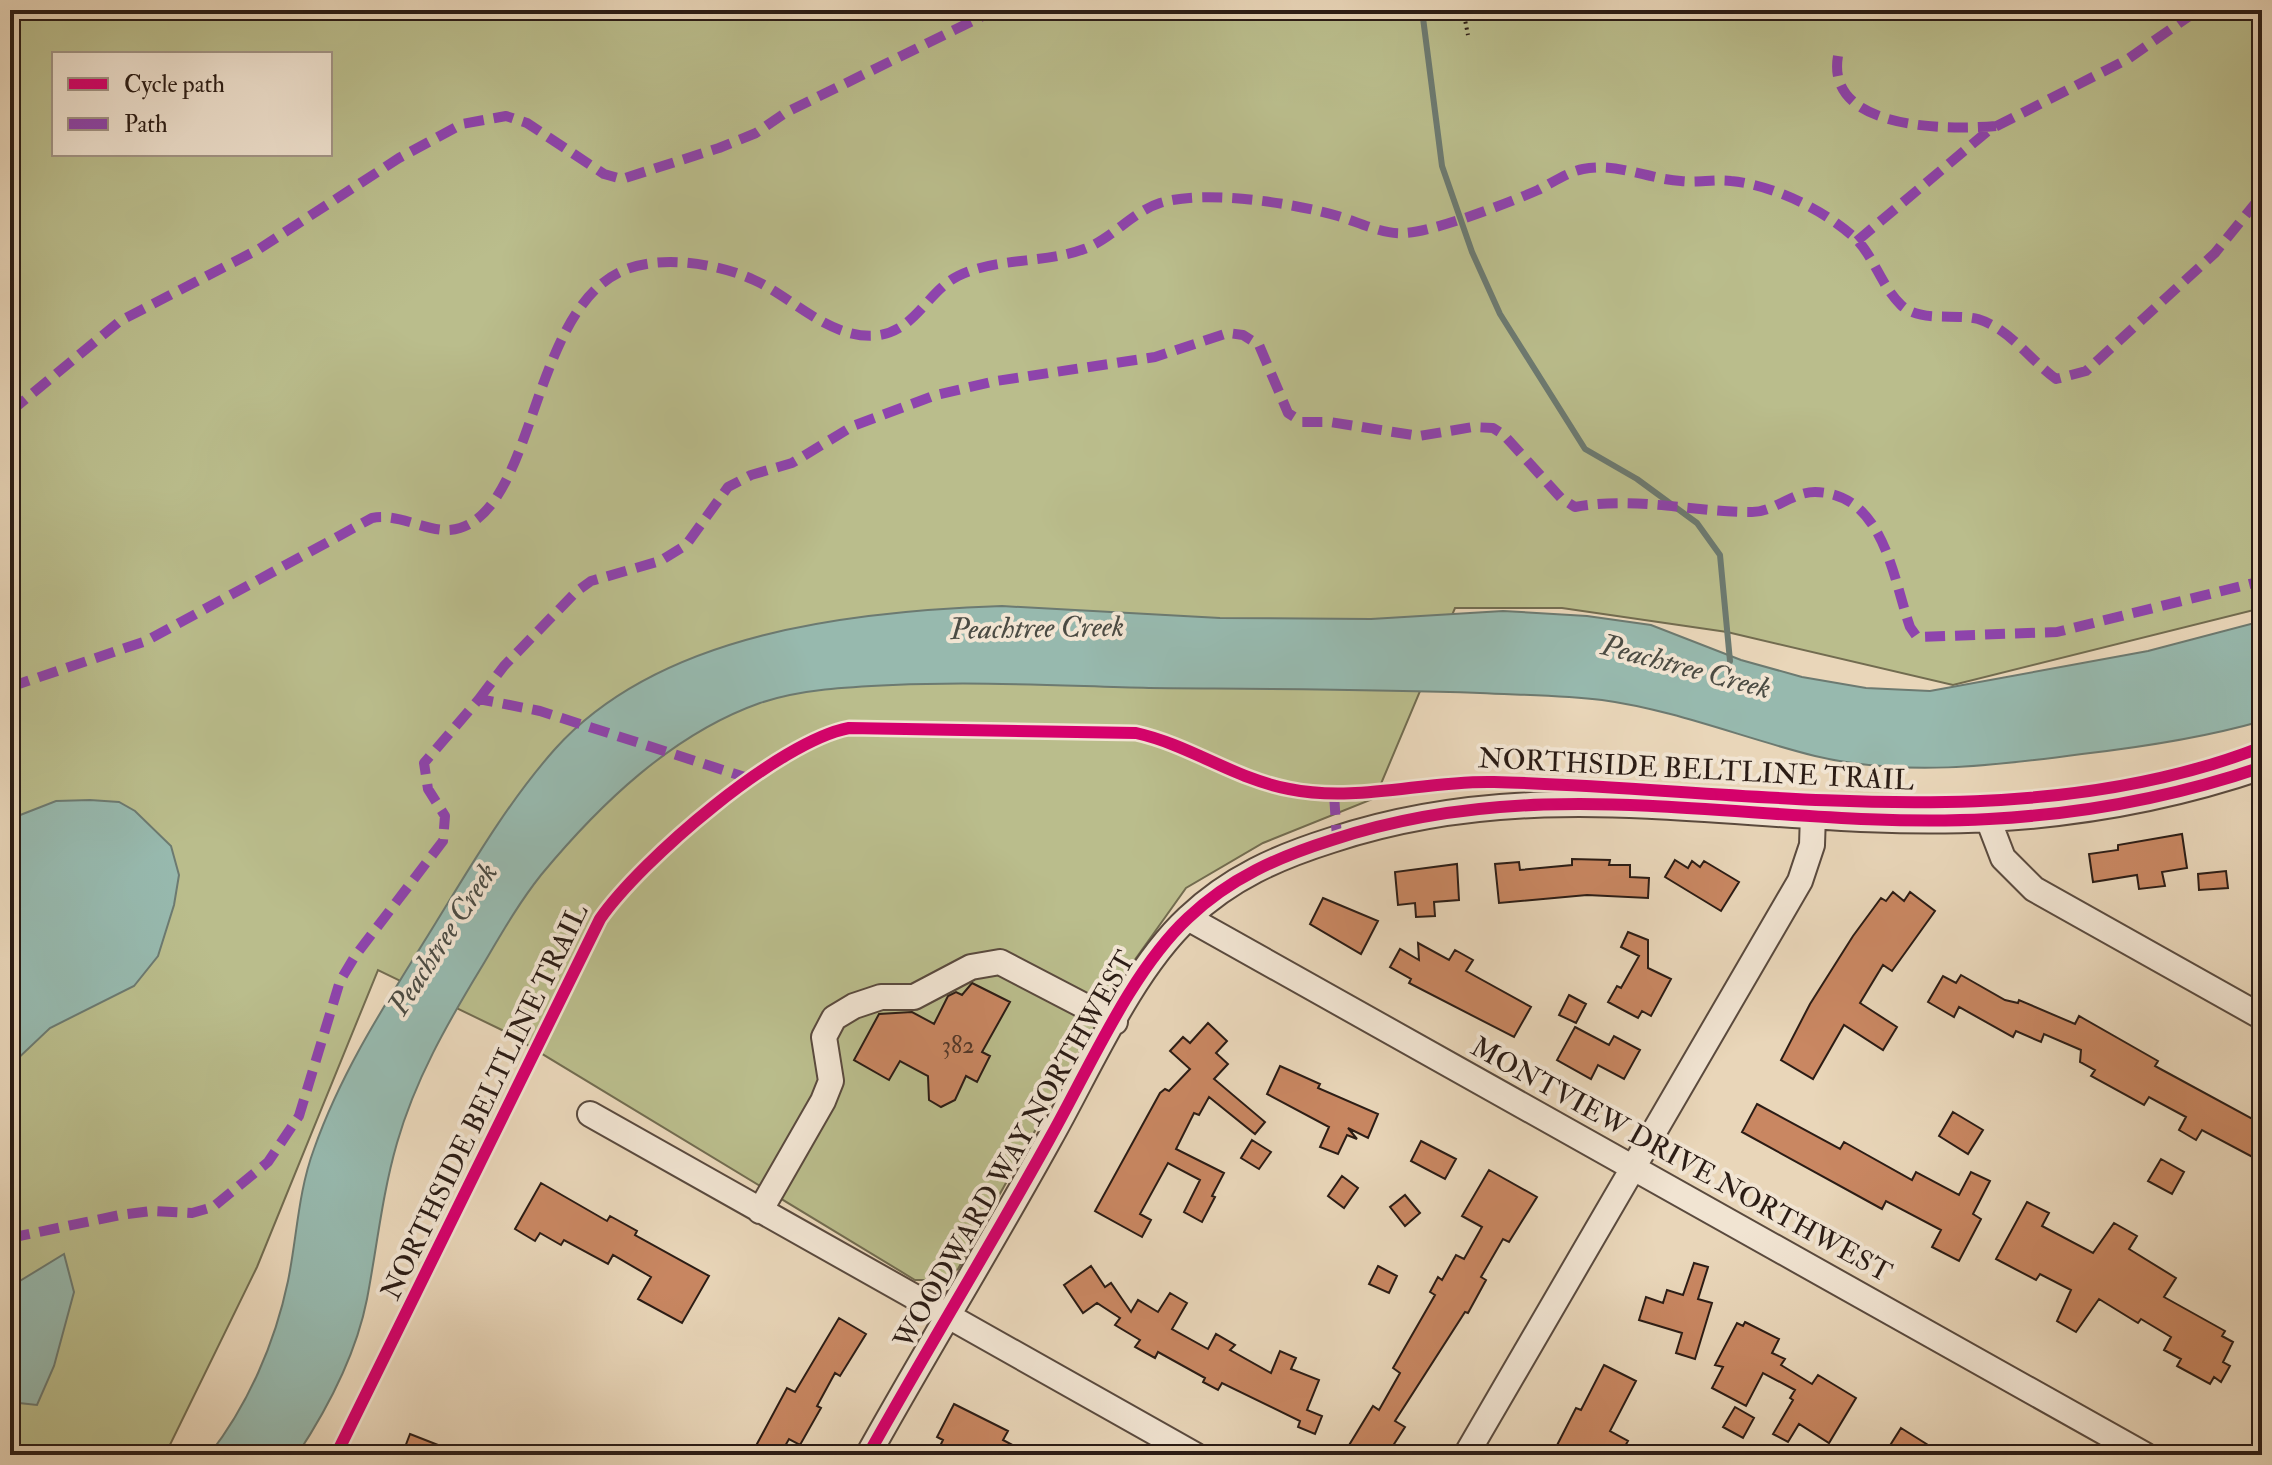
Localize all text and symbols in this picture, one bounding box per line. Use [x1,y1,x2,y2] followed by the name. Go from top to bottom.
[52,52,332,156] legend
[124,69,225,100] text: Cycle path
[124,109,168,140] text: Path
[949,608,1124,648] water label: Peachtree Creek
[1596,626,1775,707] water label: Peachtree Creek
[1477,741,1915,799] street label: NORTHSIDE BELTLINE TRAIL
[379,856,506,1023] water label: Peachtree Creek
[374,898,596,1306] street label: NORTHSIDE BELTLINE TRAIL
[886,945,1144,1356] street label: WOODWARD WAY NORTHWEST
[1465,1029,1898,1291] street label: MONTVIEW DRIVE NORTHWEST
[942,1030,974,1061] house number: 382

